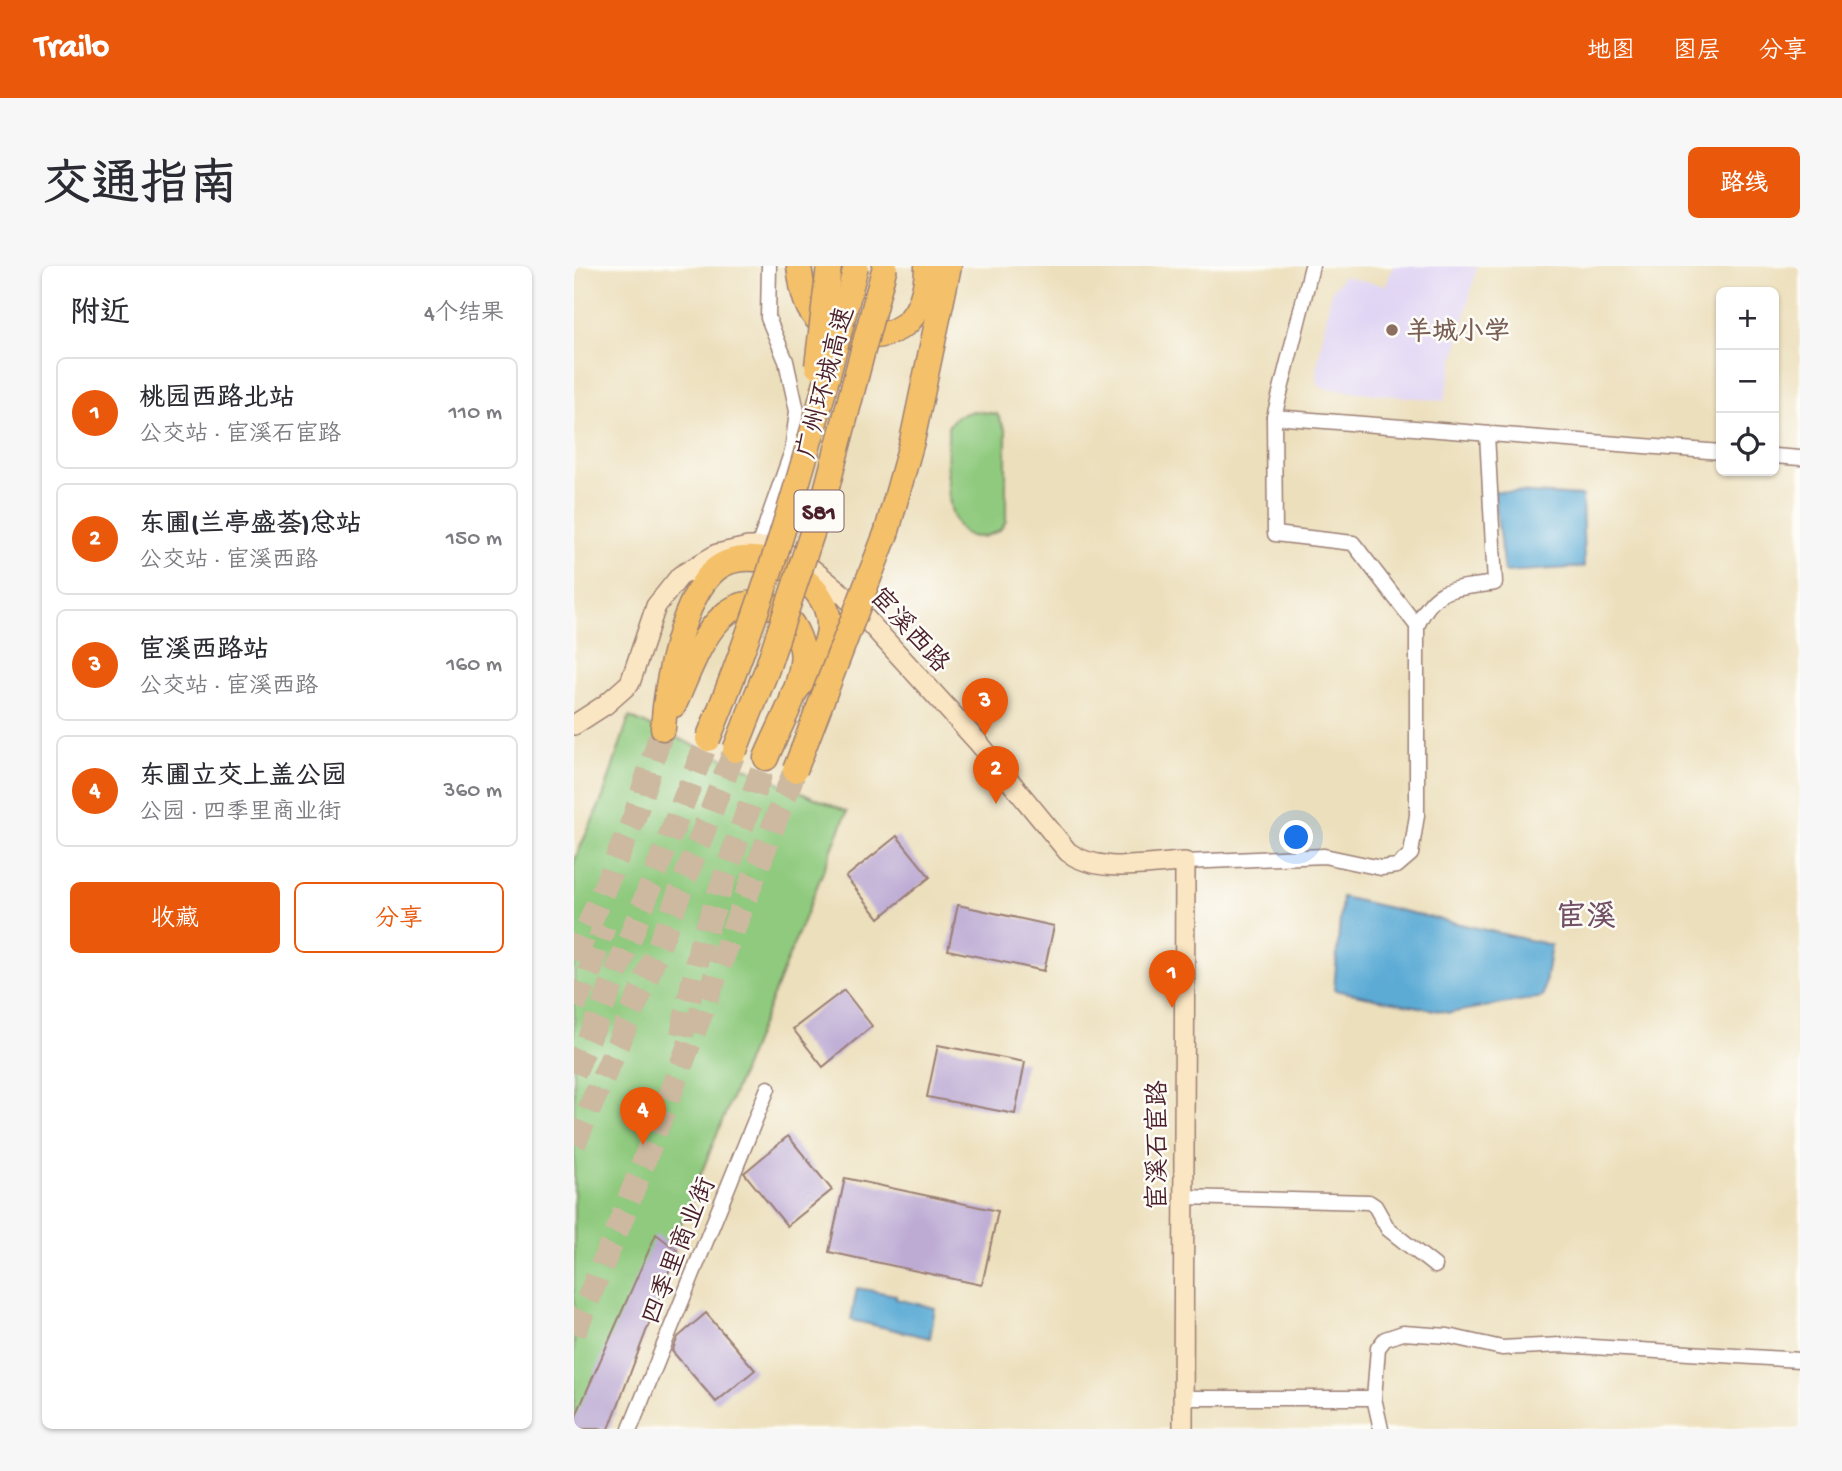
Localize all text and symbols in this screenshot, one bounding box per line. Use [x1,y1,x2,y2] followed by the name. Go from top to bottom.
[35,30,109,68] text: Trailo
[1587,38,1635,67] text: 地图
[1673,38,1721,67] text: 图层
[1759,38,1807,67] text: 分享
[1688,147,1800,218] button: 路线
[42,160,238,218] text: 交通指南
[1716,287,1779,476] map controls
[1716,287,1779,350] button: +
[70,298,130,333] text: 附近
[424,301,504,328] text: 4个结果
[791,303,864,463] street label: 广州环城高速
[1406,317,1510,350] place label: 羊城小学
[1384,322,1400,338] marker: 羊城小学
[1716,350,1779,413] button: −
[139,385,295,416] text: 桃园西路北站
[90,400,100,427] text: 1
[449,400,502,427] text: 110 m
[1716,413,1779,476] button: locate
[139,422,341,449] text: 公交站 · 宦溪石宦路
[794,490,844,532] road number: S81
[139,511,362,542] text: 东圃(兰亭盛荟)总站
[89,526,101,553] text: 2
[446,526,502,553] text: 150 m
[139,548,318,575] text: 公交站 · 宦溪西路
[861,582,955,681] street label: 宦溪西路
[139,637,269,668] text: 宦溪西路站
[89,652,101,679] text: 3
[446,652,502,679] text: 160 m
[139,674,318,701] text: 公交站 · 宦溪西路
[962,678,1008,736] pin: 3
[973,746,1019,804] pin: 2
[139,763,347,794] text: 东圃立交上盖公园
[90,778,100,805] text: 4
[444,778,502,805] text: 360 m
[139,800,341,827] text: 公园 · 四季里商业街
[1279,820,1313,854] your location
[70,882,280,953] button: 收藏
[294,882,504,953] button: 分享
[1556,900,1616,937] district label: 宦溪
[1149,950,1195,1008] pin: 1
[1143,1080,1176,1210] street label: 宦溪石宦路
[620,1087,666,1145] pin: 4
[636,1173,725,1330] street label: 四季里商业街

